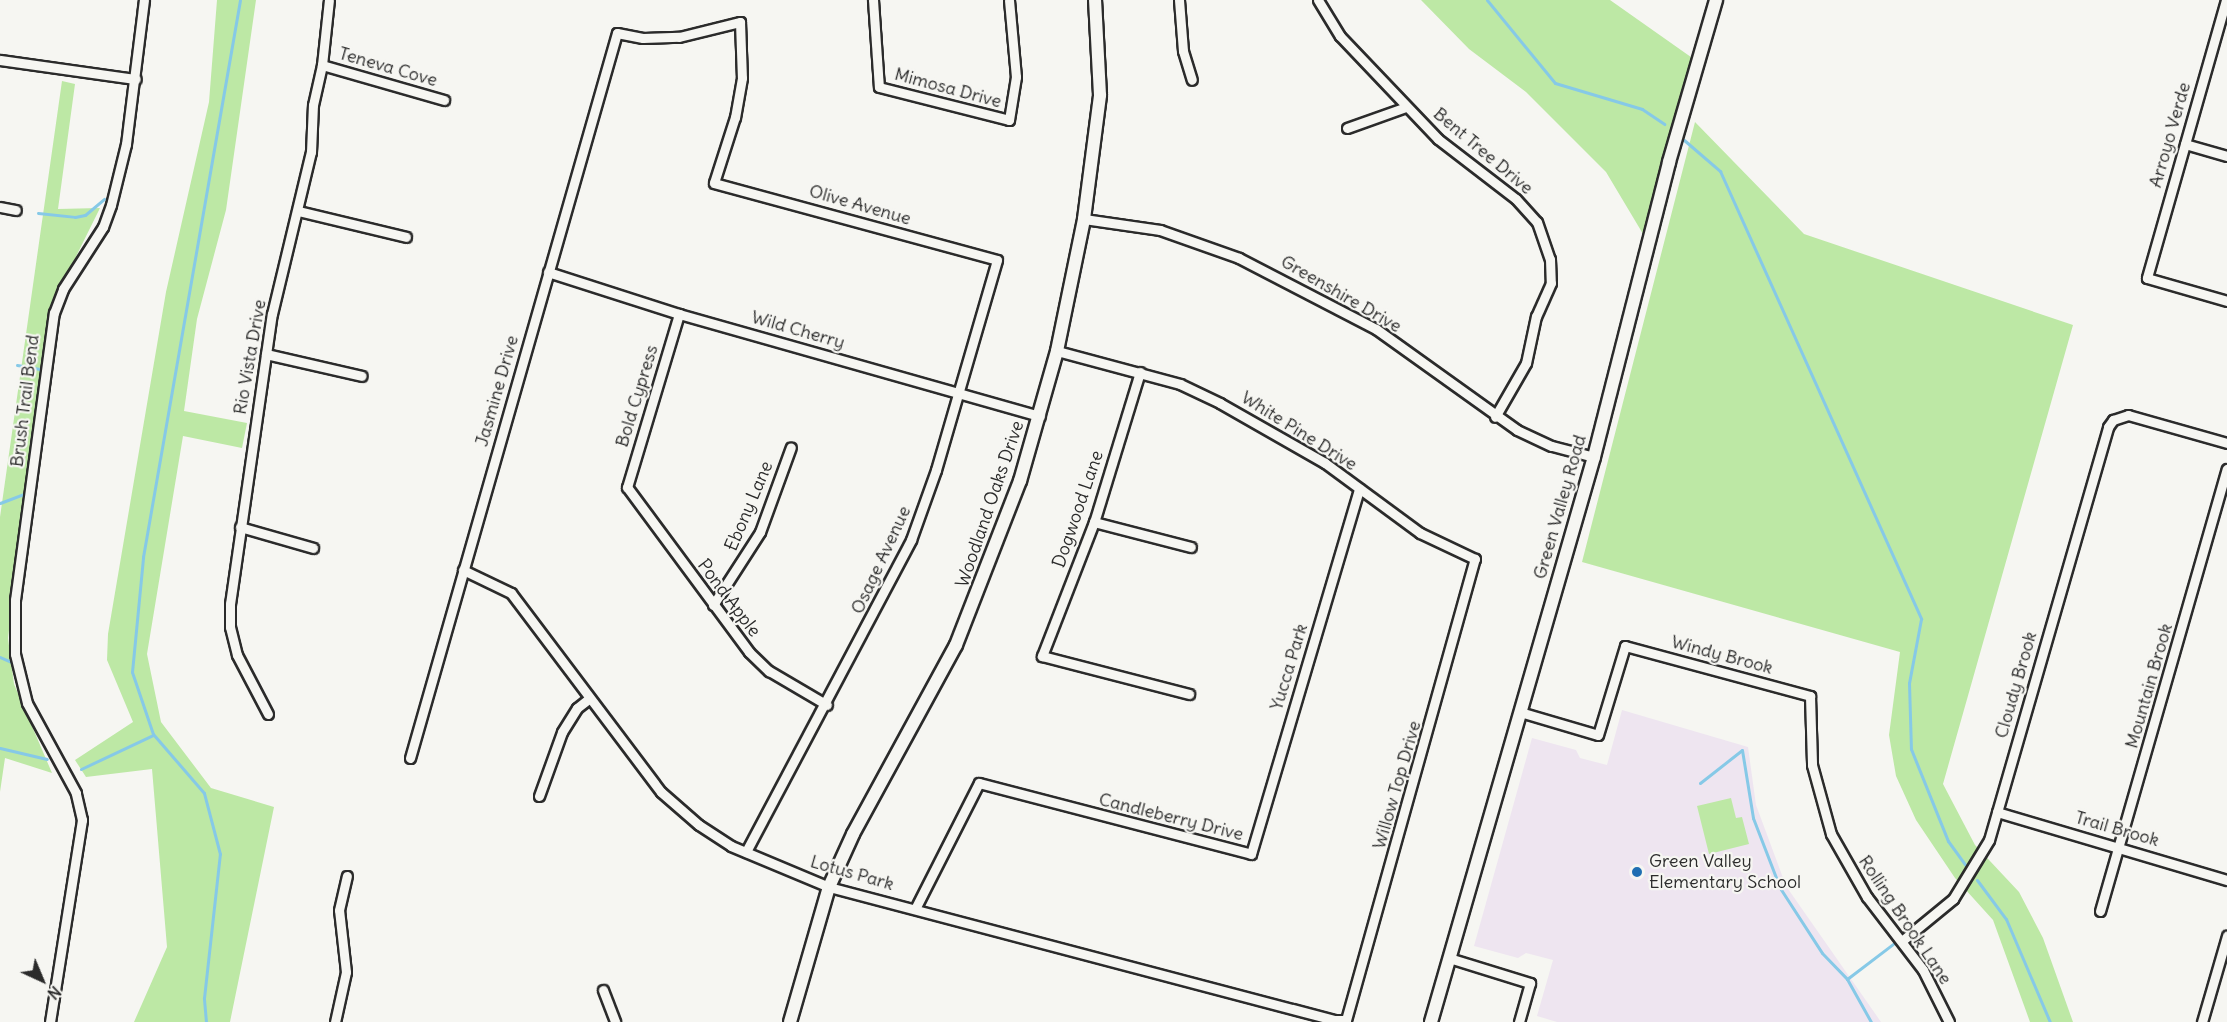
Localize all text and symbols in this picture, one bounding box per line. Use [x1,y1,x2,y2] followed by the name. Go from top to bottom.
[336,43,440,91] street label: Teneva Cove
[892,63,1004,113] street label: Mimosa Drive
[2145,80,2195,190] street label: Arroyo Verde
[1429,103,1537,199] street label: Bent Tree Drive
[807,180,913,230] street label: Olive Avenue
[1277,251,1405,337] street label: Greenshire Drive
[229,298,271,416] street label: Rio Vista Drive
[749,306,847,354] street label: Wild Cherry
[471,333,523,449] street label: Jasmine Drive
[6,334,44,468] street label: Brush Trail Bend
[611,342,663,450] street label: Bold Cypress
[1237,387,1361,475] street label: White Pine Drive
[951,418,1029,590] street label: Woodland Oaks Drive
[1529,432,1591,582] street label: Green Valley Road
[1048,448,1108,570] street label: Dogwood Lane
[720,458,778,554] street label: Ebony Lane
[847,503,915,617] street label: Osage Avenue
[693,555,765,641] street label: Pond Apple
[1266,621,1312,713] street label: Yucca Park
[2121,621,2177,751] street label: Mountain Brook
[1990,629,2042,741] street label: Cloudy Brook
[1669,631,1775,679] street label: Windy Brook
[1368,718,1426,852] street label: Willow Top Drive
[1097,789,1245,845] street label: Candleberry Drive
[2073,807,2161,851] street label: Trail Brook
[808,851,896,895] street label: Lotus Park
[1649,851,1801,894] place label: Green Valley Elementary School
[1854,851,1956,989] street label: Rolling Brook Lane
[1630,865,1644,879] marker: Green Valley Elementary School
[12,950,72,1010] north arrow
[44,982,65,1004] text: N

